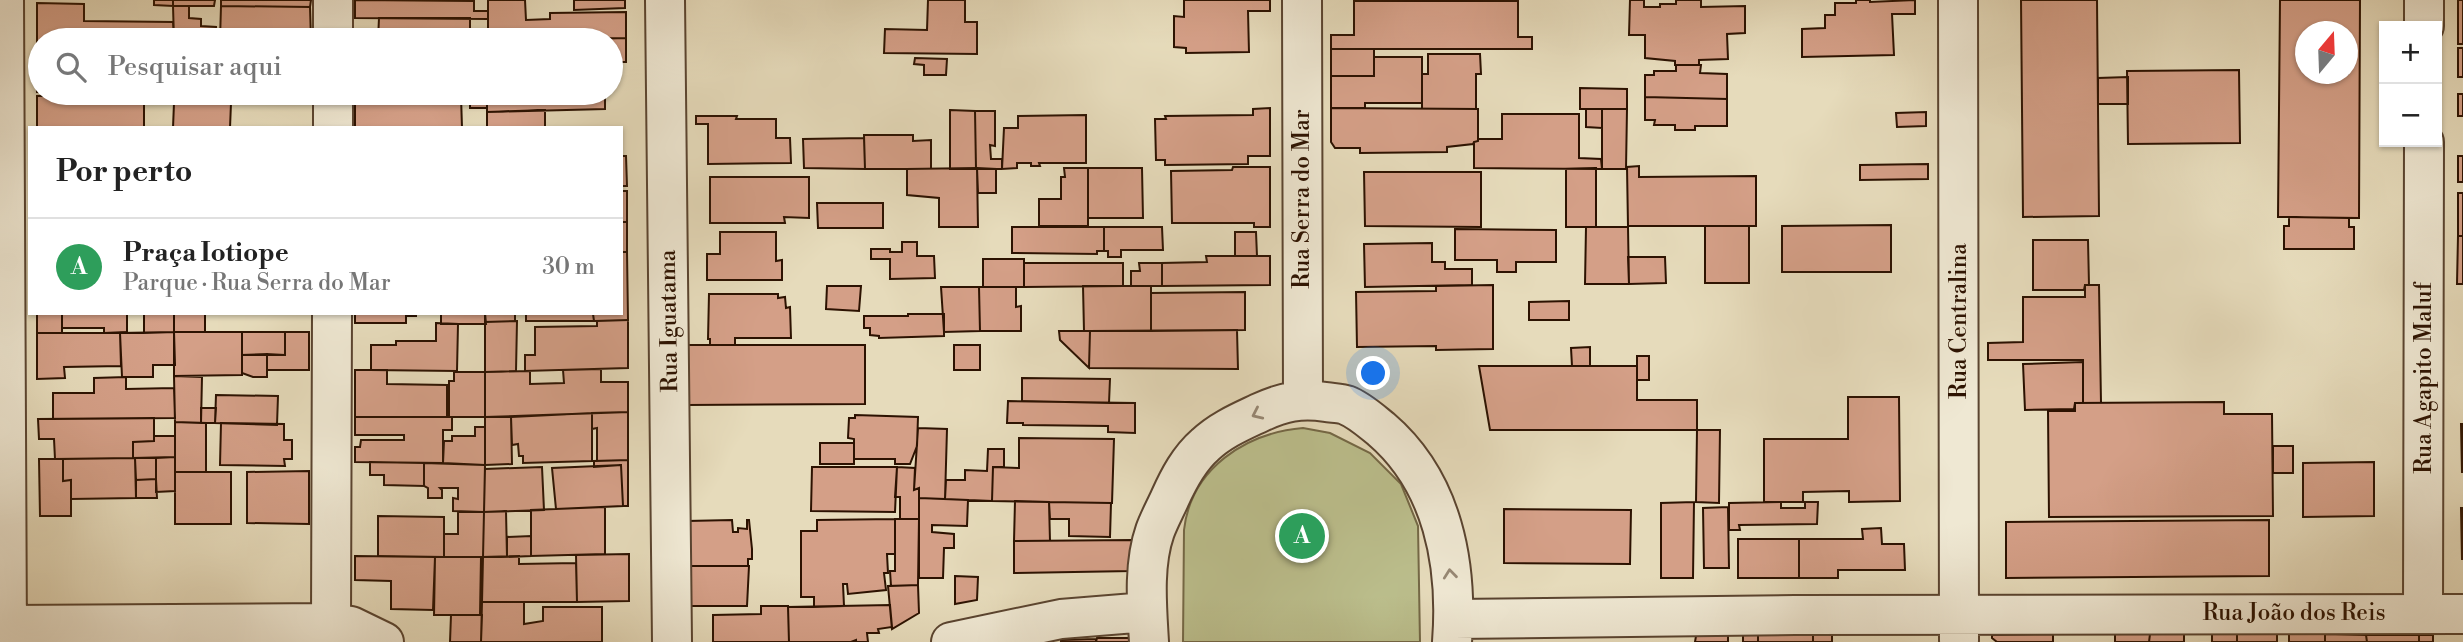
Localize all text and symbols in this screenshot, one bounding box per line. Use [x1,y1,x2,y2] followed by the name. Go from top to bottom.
[2295,21,2358,84] north arrow
[2379,21,2442,147] map controls
[2379,21,2442,84] button: +
[28,28,623,105] search box
[52,48,90,86] icon: search
[108,51,282,83] text: Pesquisar aqui
[2379,84,2442,147] button: −
[1288,109,1316,289] street label: Rua Serra do Mar
[56,153,192,191] text: Por perto
[123,237,289,269] text: Praça Iotiope
[1945,243,1973,399] street label: Rua Centralina
[654,249,684,393] street label: Rua Iguatama
[71,253,87,281] text: A
[542,253,595,281] text: 30 m
[123,269,391,297] text: Parque · Rua Serra do Mar
[2410,280,2438,474] street label: Rua Agapito Maluf
[1356,356,1390,390] your location
[1251,406,1264,420] one-way arrow
[1279,510,1325,562] pin: A
[1443,568,1458,579] one-way arrow
[2202,599,2386,627] street label: Rua João dos Reis

